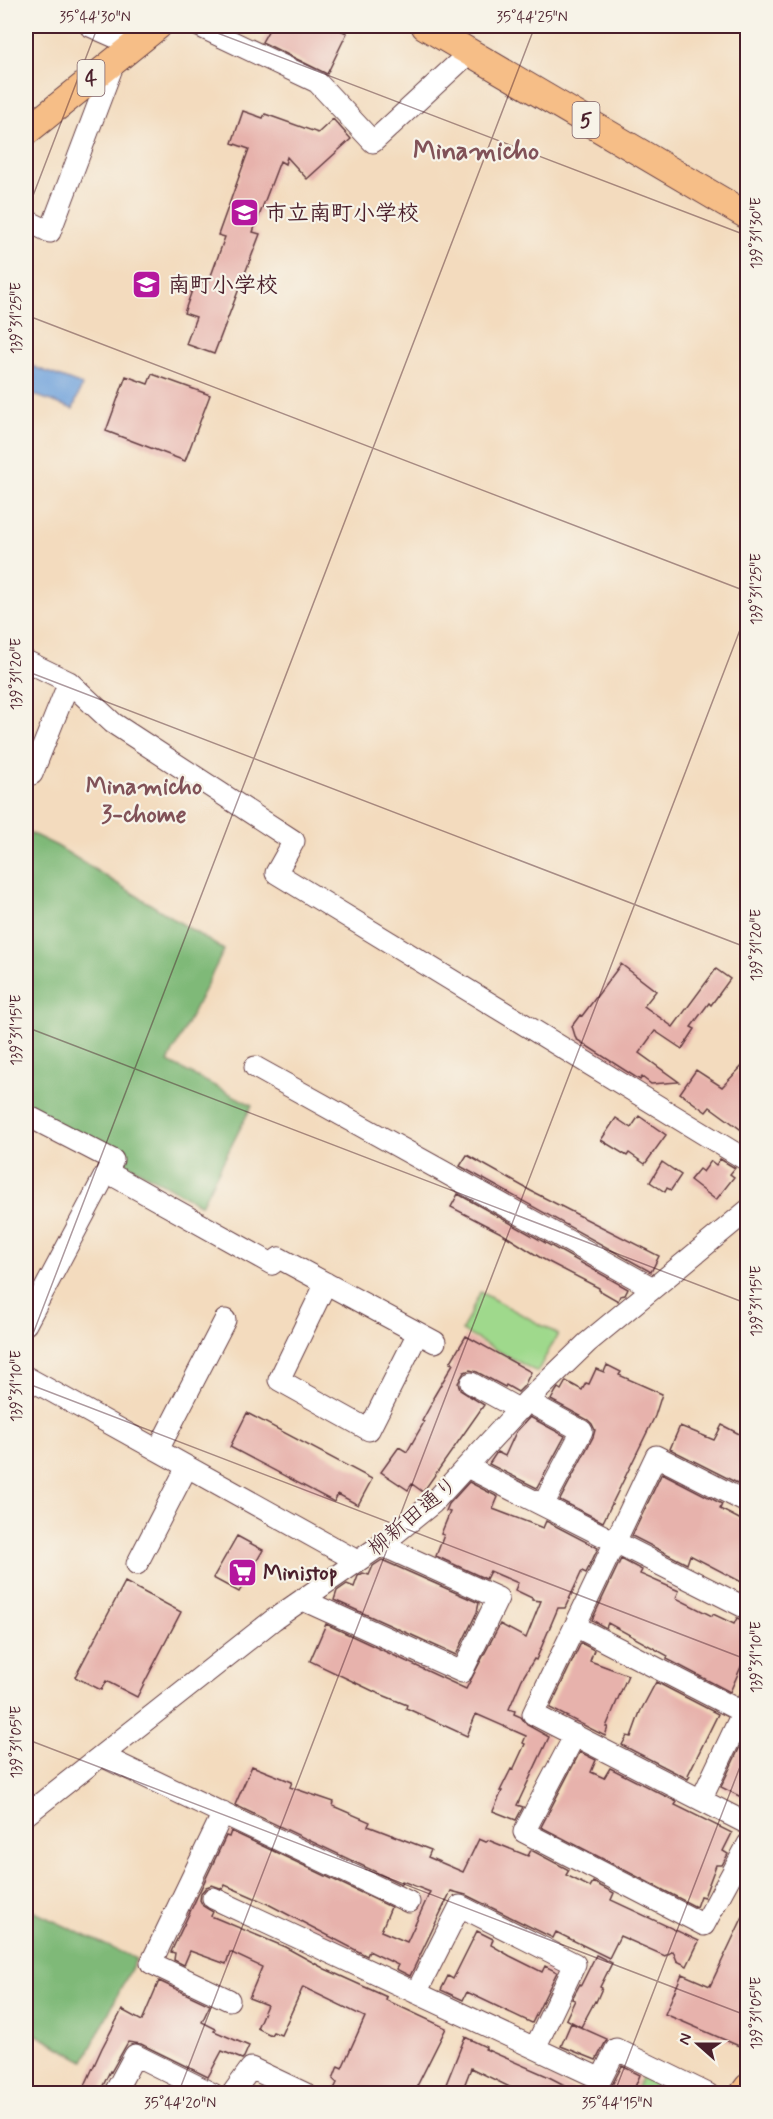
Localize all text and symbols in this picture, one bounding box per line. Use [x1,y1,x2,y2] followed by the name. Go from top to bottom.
[59,8,131,28] text: 35°44'30"N
[496,8,568,28] text: 35°44'25"N
[78,60,104,96] road number: 4
[572,102,600,138] road number: 5
[413,135,539,169] district label: Minamicho
[228,196,260,228] school or university icon: 市立南町小学校
[747,197,767,269] text: 139°31'30"E
[265,200,419,228] place label: 市立南町小学校
[131,268,163,300] school or university icon: 南町小学校
[168,272,278,300] place label: 南町小学校
[7,282,27,354] text: 139°31'25"E
[747,553,767,625] text: 139°31'25"E
[7,637,27,710] text: 139°31'20"E
[86,772,202,831] district label: Minamicho 3-chome
[747,908,767,981] text: 139°31'20"E
[7,994,27,1066] text: 139°31'15"E
[747,1265,767,1337] text: 139°31'15"E
[7,1350,27,1422] text: 139°31'10"E
[362,1470,464,1563] street label: 柳新田通り
[226,1556,258,1588] supermarket icon: Ministop
[263,1560,338,1588] place label: Ministop
[747,1621,767,1693] text: 139°31'10"E
[7,1705,27,1779] text: 139°31'05"E
[747,1976,767,2050] text: 139°31'05"E
[668,2014,728,2074] north arrow
[674,2030,697,2048] text: N
[144,2094,216,2114] text: 35°44'20"N
[581,2094,653,2114] text: 35°44'15"N

